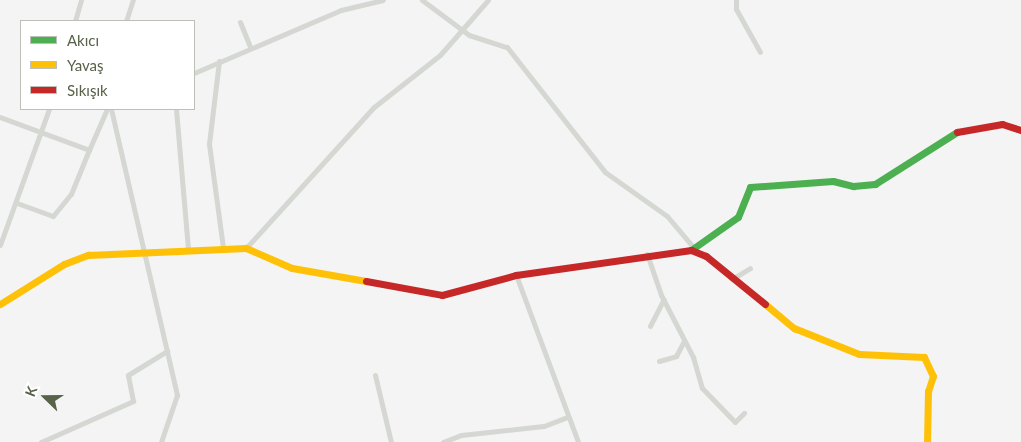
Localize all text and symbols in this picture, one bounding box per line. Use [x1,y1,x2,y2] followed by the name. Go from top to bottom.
[20,20,195,110] legend
[67,31,99,49] text: Akıcı
[67,56,104,74] text: Yavaş
[67,81,108,99] text: Sıkışık
[20,372,70,422] north arrow
[21,384,40,399] text: K

